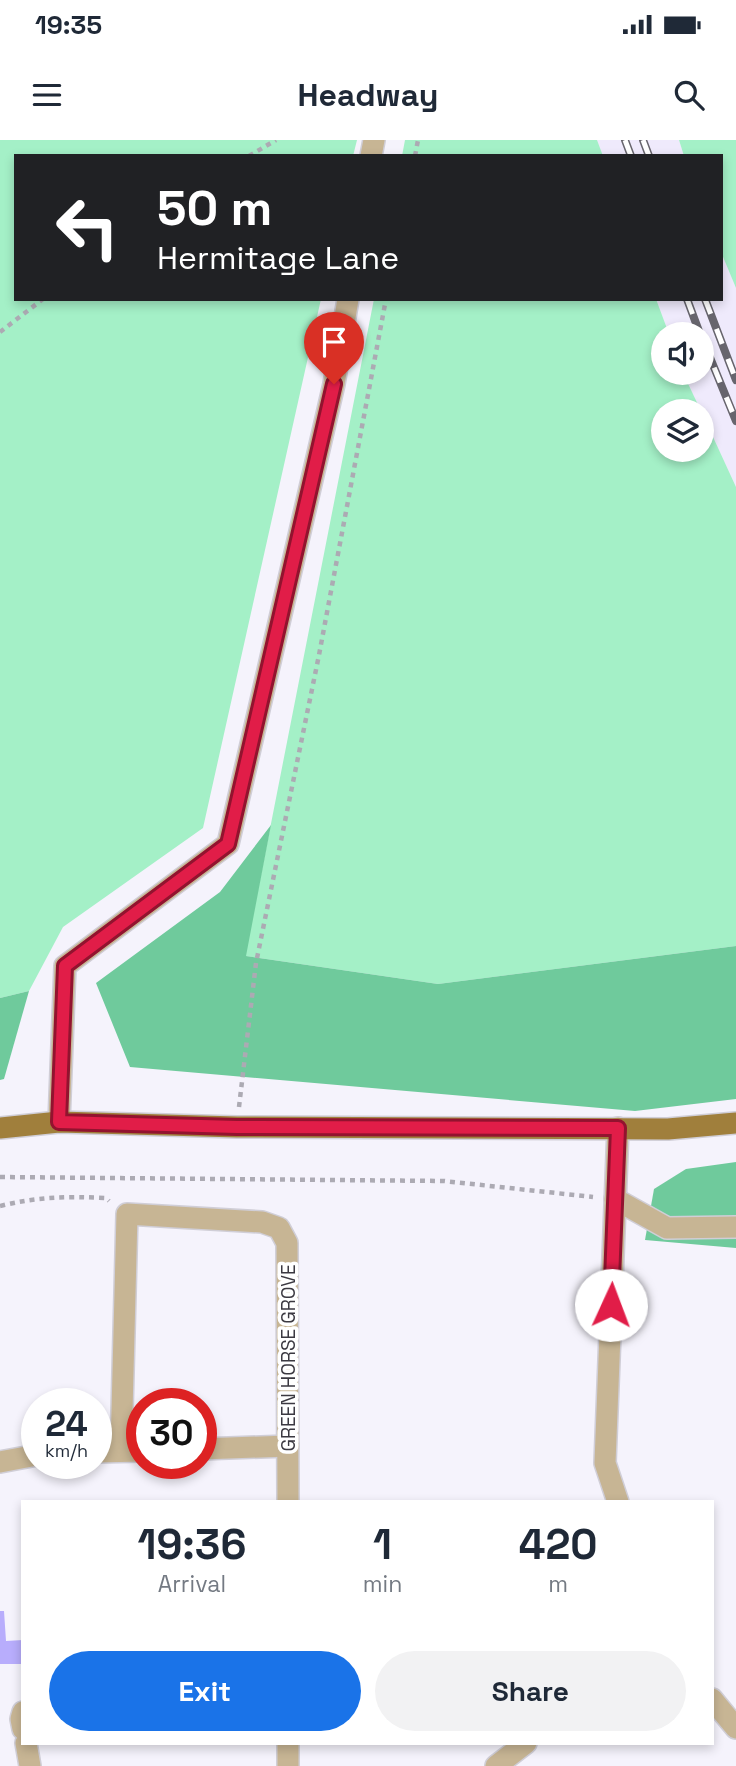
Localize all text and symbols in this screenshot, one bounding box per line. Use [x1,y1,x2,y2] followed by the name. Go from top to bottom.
[35,8,102,42] text: 19:35
[298,75,438,115] text: Headway
[28,76,66,114] icon: menu
[670,76,708,114] icon: search
[157,177,272,239] text: 50 m
[42,182,133,273] icon: left
[157,238,399,278] text: Hermitage Lane
[304,312,364,384] pin
[651,322,714,462] map controls
[651,322,714,385] button: sound
[315,323,353,361] icon: arrive
[651,399,714,462] button: layers
[276,1264,301,1452] street label: GREEN HORSE GROVE
[574,1268,648,1342] position arrow
[126,1388,217,1479] speed limit sign: 30
[45,1402,88,1446] text: 24
[45,1439,88,1462] text: km/h
[137,1518,246,1571] text: 19:36
[373,1518,392,1571] text: 1
[519,1518,598,1571] text: 420
[158,1569,226,1599] text: Arrival
[363,1569,402,1599] text: min
[548,1569,568,1599] text: m
[49,1651,361,1731] button: Exit
[375,1651,686,1731] button: Share

